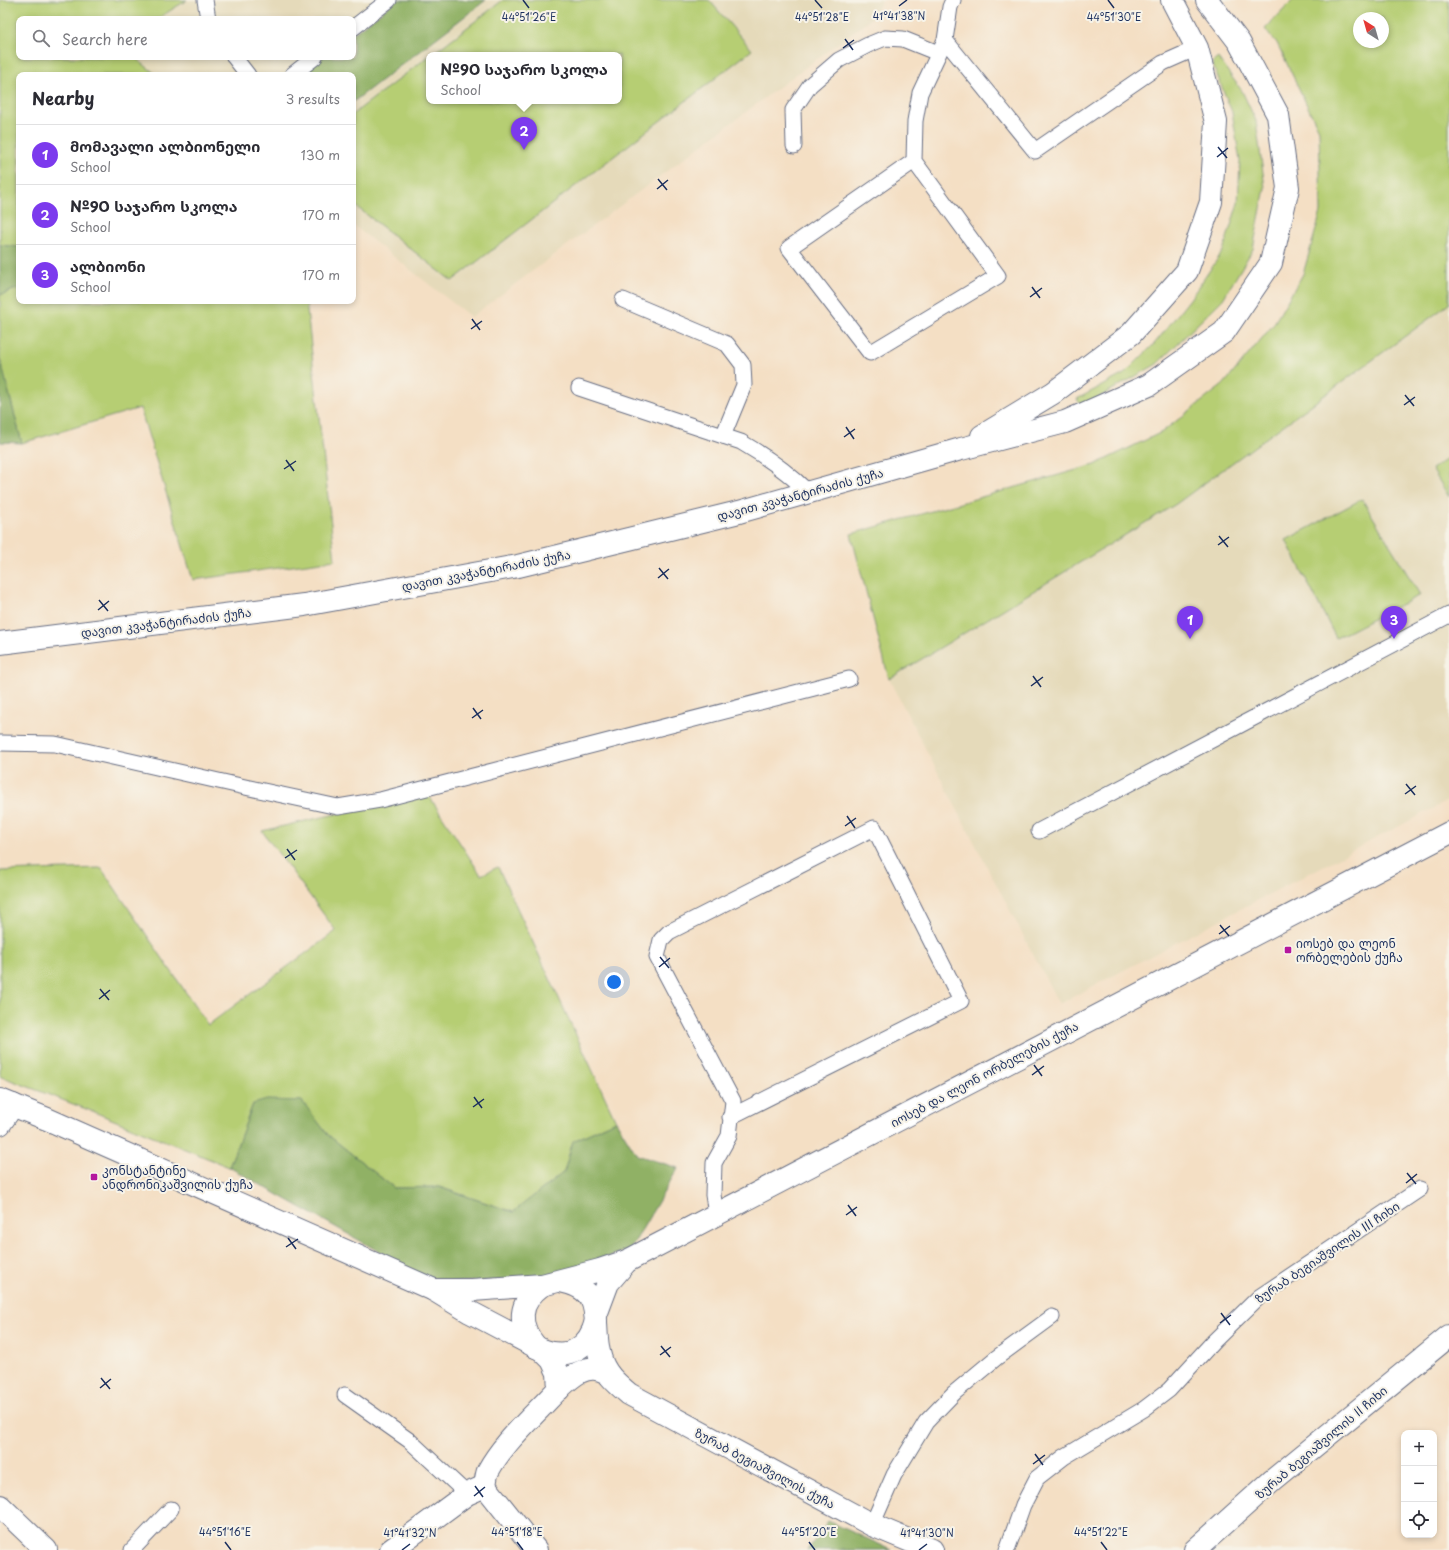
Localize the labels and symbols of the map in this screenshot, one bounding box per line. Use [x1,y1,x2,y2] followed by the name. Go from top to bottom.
[873,8,926,23] text: 41°41'38"N
[502,9,556,24] text: 44°51'26"E
[795,9,849,24] text: 44°51'28"E
[1087,9,1141,24] text: 44°51'30"E
[1353,12,1389,48] north arrow
[511,117,537,150] pin: 2
[715,463,885,525] street label: დავით კვაჭანტირაძის ქუჩა
[400,545,572,595] street label: დავით კვაჭანტირაძის ქუჩა
[80,603,252,641] street label: დავით კვაჭანტირაძის ქუჩა
[1177,606,1203,639] pin: 1
[1381,606,1407,639] pin: 3
[1296,934,1403,966] place label: იოსებ და ლეონ ორბელების ქუჩა
[1283,945,1293,955] marker: იოსებ და ლეონ ორბელების ქუჩა
[604,972,624,992] your location
[887,1017,1081,1131] street label: იოსებ და ლეონ ორბელების ქუჩა
[102,1161,253,1193] place label: კონსტანტინე ანდრონიკაშვილის ქუჩა
[89,1172,99,1182] marker: კონსტანტინე ანდრონიკაშვილის ქუჩა
[1251,1197,1403,1307] street label: ზურაბ ბეგიაშვილის III ჩიხი
[1251,1381,1391,1503] street label: ზურაბ ბეგიაშვილის II ჩიხი
[692,1423,838,1513] street label: ზურაბ ბეგიაშვილის ქუჩა
[199,1524,251,1539] text: 44°51'16"E
[491,1524,543,1539] text: 44°51'18"E
[782,1524,836,1539] text: 44°51'20"E
[1074,1524,1128,1539] text: 44°51'22"E
[383,1525,437,1540] text: 41°41'32"N
[900,1525,954,1540] text: 41°41'30"N

